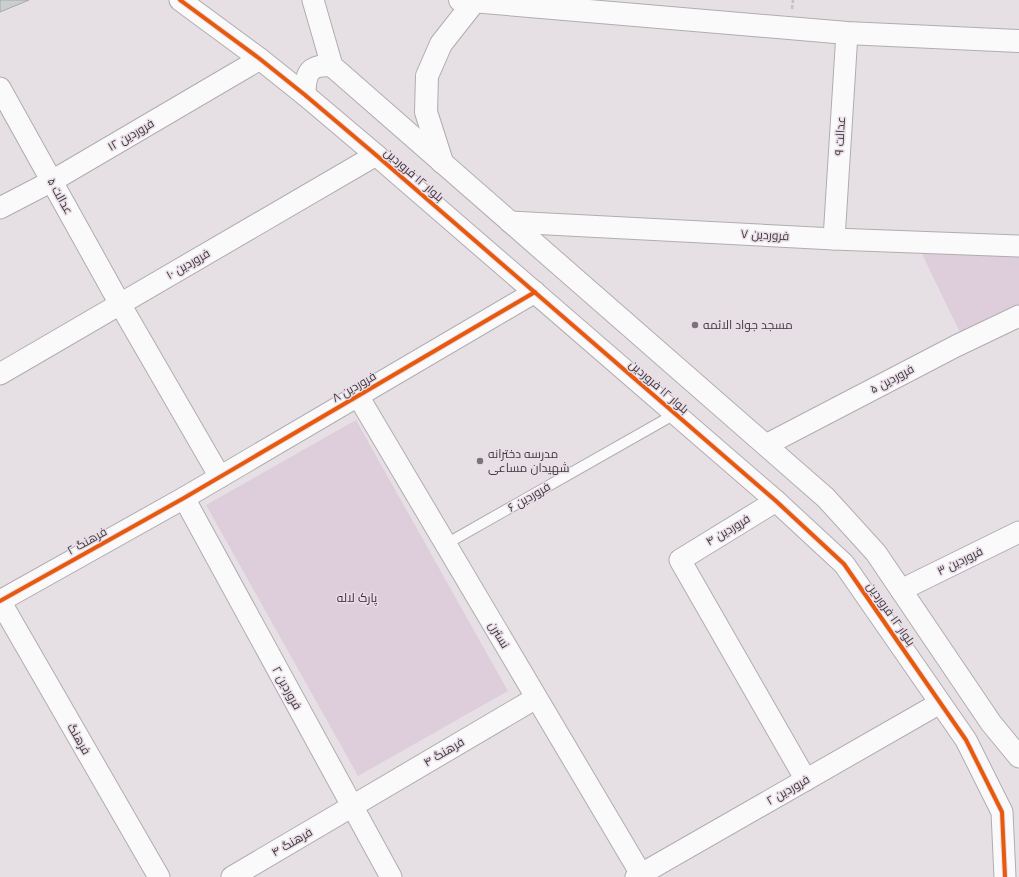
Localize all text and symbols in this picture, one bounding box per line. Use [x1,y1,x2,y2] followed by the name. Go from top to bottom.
[105,116,157,154] street label: فروردین ۱۲
[832,116,848,156] street label: عدالت ۹
[381,145,447,205] street label: بلوار ۱۲ فروردین
[44,175,76,217] street label: عدالت ۵
[740,227,790,243] street label: فروردین ۷
[164,246,212,282] street label: فروردین ۱۰
[703,318,793,332] place label: مسجد جواد الائمه
[690,320,700,330] marker: مسجد جواد الائمه
[626,357,692,417] street label: بلوار ۱۲ فروردین
[868,362,916,396] street label: فروردین ۵
[329,369,379,405] street label: فروردین ۸
[488,447,569,475] place label: مدرسه دخترانه شهیدان مساعی
[475,456,485,466] marker: مدرسه دخترانه شهیدان مساعی
[505,479,553,515] street label: فروردین ۶
[703,511,753,549] street label: فروردین ۴
[65,524,109,558] street label: فرهنگ ۲
[935,544,985,578] street label: فروردین ۳
[864,579,918,649] street label: بلوار ۱۲ فروردین
[337,591,378,607] park label: پارک لاله
[486,619,512,651] street label: نسترن
[269,664,305,712] street label: فروردین ۲
[64,721,94,757] street label: فرهنگ
[421,734,467,770] street label: ۴ فرهنگ
[764,772,812,808] street label: فروردین ۲
[269,825,315,859] street label: فرهنگ ۴

